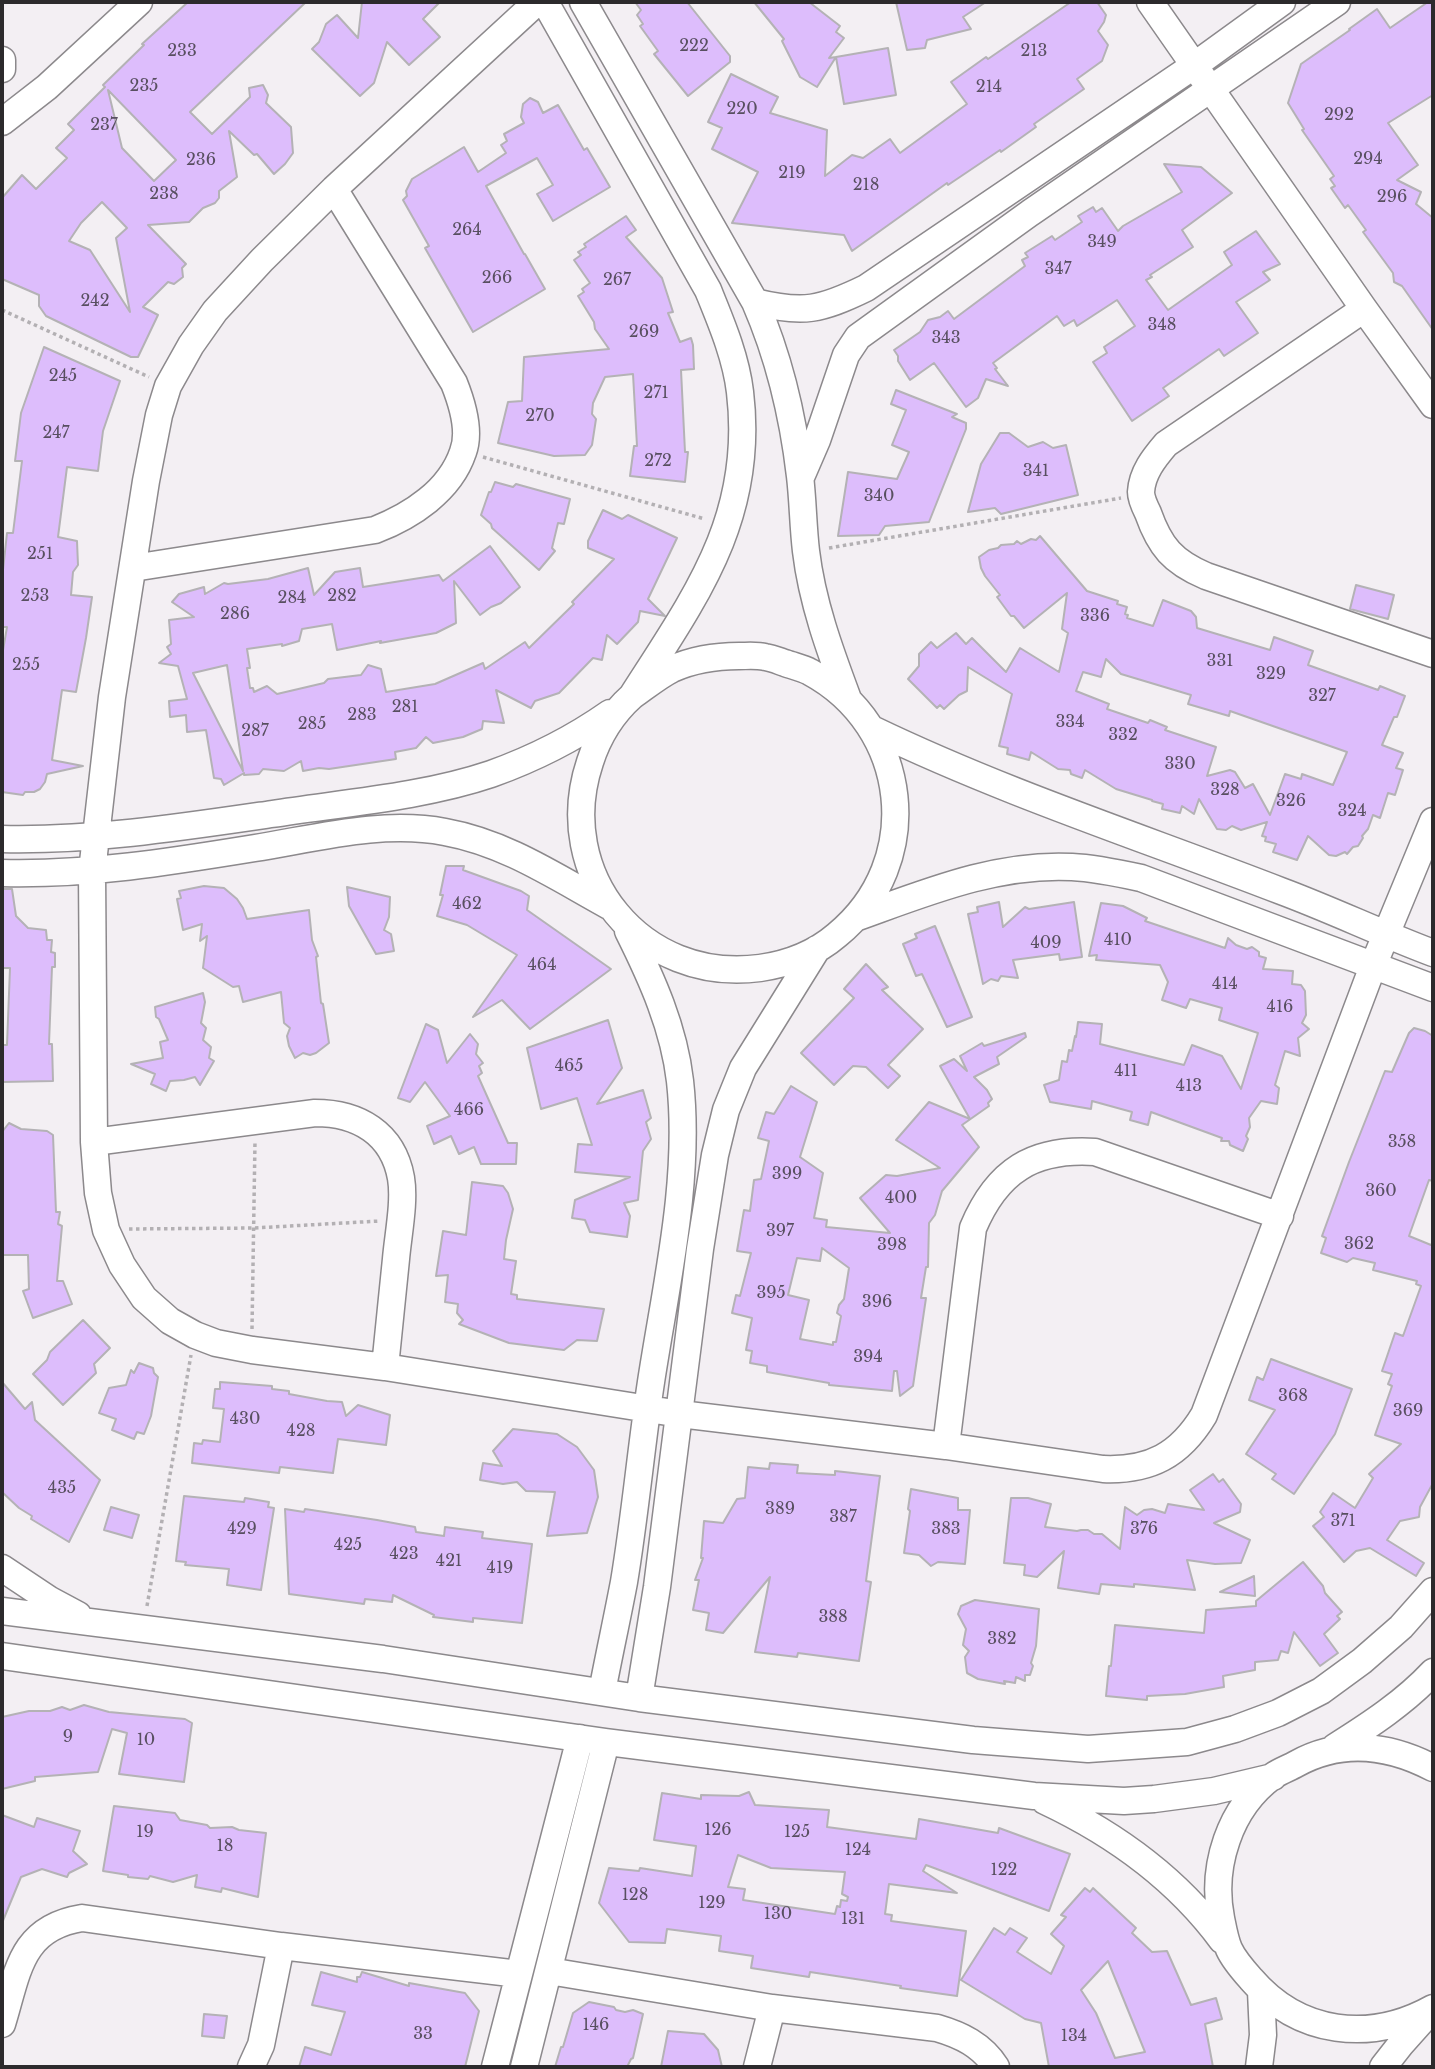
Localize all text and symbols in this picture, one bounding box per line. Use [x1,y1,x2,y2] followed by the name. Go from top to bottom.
[679,36,709,56] house number: 222
[167,41,197,61] house number: 233
[1021,41,1047,61] house number: 213
[130,76,158,96] house number: 235
[976,77,1002,97] house number: 214
[726,99,758,119] house number: 220
[1324,105,1354,125] house number: 292
[90,115,118,135] house number: 237
[1353,149,1383,169] house number: 294
[186,150,216,170] house number: 236
[778,163,806,183] house number: 219
[853,175,879,195] house number: 218
[149,184,179,204] house number: 238
[1377,187,1407,207] house number: 296
[452,220,482,240] house number: 264
[1087,232,1117,252] house number: 349
[1044,259,1072,279] house number: 347
[482,268,512,288] house number: 266
[603,270,631,290] house number: 267
[80,291,110,311] house number: 242
[1148,315,1176,335] house number: 348
[629,322,659,342] house number: 269
[931,328,961,348] house number: 343
[49,366,77,386] house number: 245
[643,383,669,403] house number: 271
[525,406,555,426] house number: 270
[42,423,70,443] house number: 247
[644,451,672,471] house number: 272
[1023,461,1049,481] house number: 341
[864,486,894,506] house number: 340
[27,544,53,564] house number: 251
[21,586,49,606] house number: 253
[327,586,357,606] house number: 282
[278,588,306,608] house number: 284
[220,604,250,624] house number: 286
[1080,606,1110,626] house number: 336
[1207,651,1233,671] house number: 331
[12,655,40,675] house number: 255
[1256,664,1286,684] house number: 329
[1308,686,1336,706] house number: 327
[392,697,418,717] house number: 281
[347,705,377,725] house number: 283
[1055,712,1085,732] house number: 334
[298,714,326,734] house number: 285
[241,721,269,741] house number: 287
[1108,725,1138,745] house number: 332
[1164,754,1196,774] house number: 330
[1210,780,1240,800] house number: 328
[1276,791,1306,811] house number: 326
[1337,801,1367,821] house number: 324
[452,894,482,914] house number: 462
[1104,930,1132,950] house number: 410
[1030,933,1062,953] house number: 409
[527,955,557,975] house number: 464
[1212,974,1238,994] house number: 414
[1267,997,1293,1017] house number: 416
[555,1056,583,1076] house number: 465
[1114,1061,1138,1081] house number: 411
[1176,1076,1202,1096] house number: 413
[454,1100,484,1120] house number: 466
[1388,1132,1416,1152] house number: 358
[772,1164,802,1184] house number: 399
[1365,1181,1397,1201] house number: 360
[885,1188,917,1208] house number: 400
[766,1221,794,1241] house number: 397
[1344,1234,1374,1254] house number: 362
[877,1235,907,1255] house number: 398
[756,1283,786,1303] house number: 395
[862,1292,892,1312] house number: 396
[853,1347,883,1367] house number: 394
[1278,1386,1308,1406] house number: 368
[1393,1401,1423,1421] house number: 369
[230,1409,260,1429] house number: 430
[287,1421,315,1441] house number: 428
[48,1478,76,1498] house number: 435
[765,1499,795,1519] house number: 389
[829,1507,857,1527] house number: 387
[1330,1511,1356,1531] house number: 371
[227,1519,257,1539] house number: 429
[931,1519,961,1539] house number: 383
[1130,1519,1158,1539] house number: 376
[334,1535,362,1555] house number: 425
[389,1544,419,1564] house number: 423
[436,1551,462,1571] house number: 421
[487,1558,513,1578] house number: 419
[818,1607,848,1627] house number: 388
[987,1629,1017,1649] house number: 382
[63,1727,73,1747] house number: 9
[137,1730,155,1750] house number: 10
[704,1820,732,1840] house number: 126
[136,1822,154,1842] house number: 19
[784,1822,810,1842] house number: 125
[217,1836,233,1856] house number: 18
[845,1840,871,1860] house number: 124
[991,1860,1017,1880] house number: 122
[622,1885,648,1905] house number: 128
[698,1893,726,1913] house number: 129
[764,1904,792,1924] house number: 130
[841,1909,865,1929] house number: 131
[583,2015,609,2035] house number: 146
[413,2024,433,2044] house number: 33
[1061,2026,1087,2046] house number: 134

